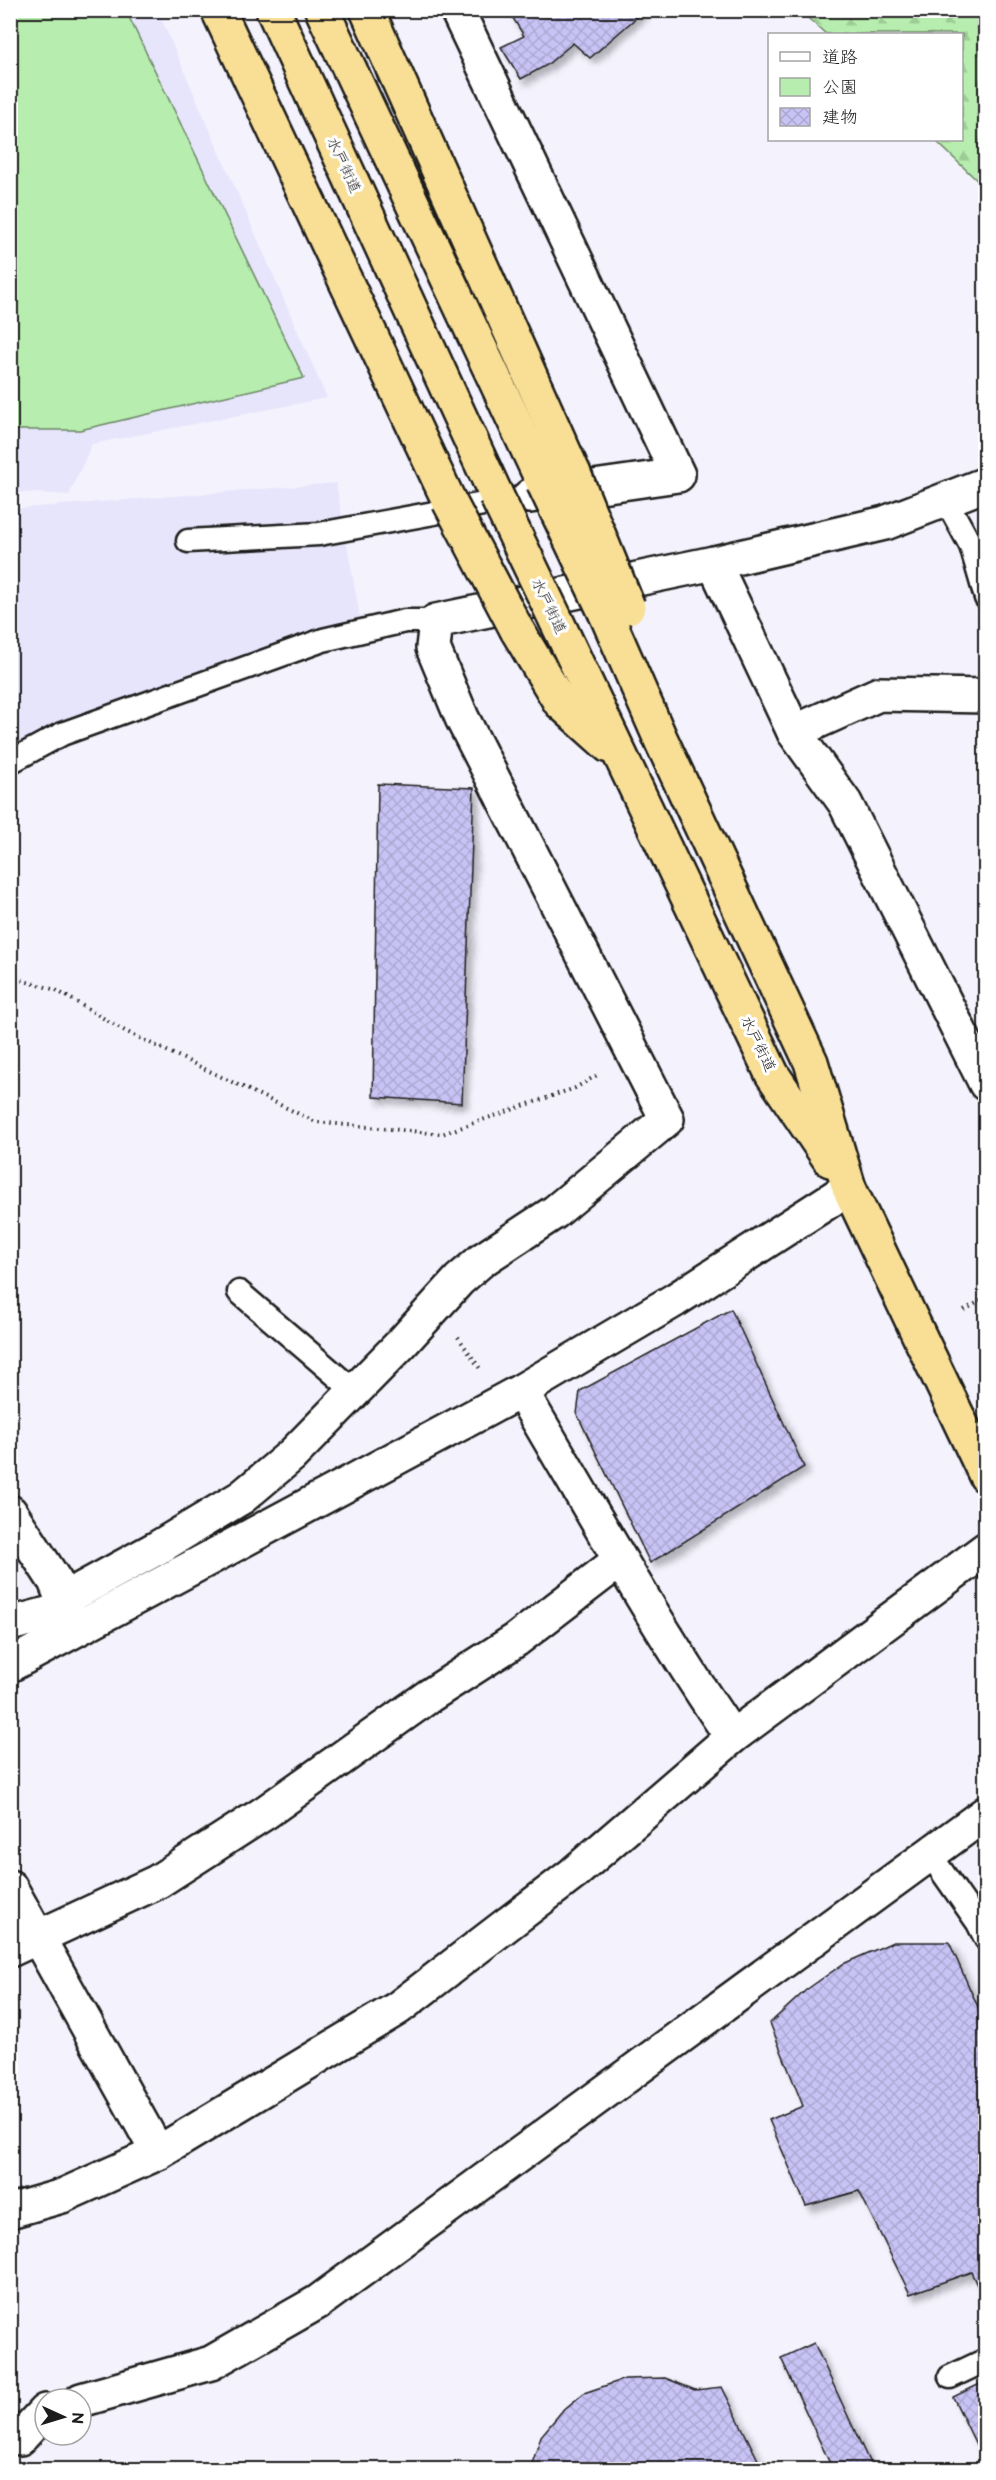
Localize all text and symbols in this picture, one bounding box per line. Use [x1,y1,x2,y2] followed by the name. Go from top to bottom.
[768,33,963,141] legend
[822,47,858,68] text: 道路
[822,77,858,98] text: 公園
[822,107,858,128] text: 建物
[323,134,365,196] street label: 水戸街道
[527,575,571,637] street label: 水戸街道
[736,1013,780,1075] street label: 水戸街道
[33,2387,93,2447] north arrow
[67,2411,86,2425] text: N

